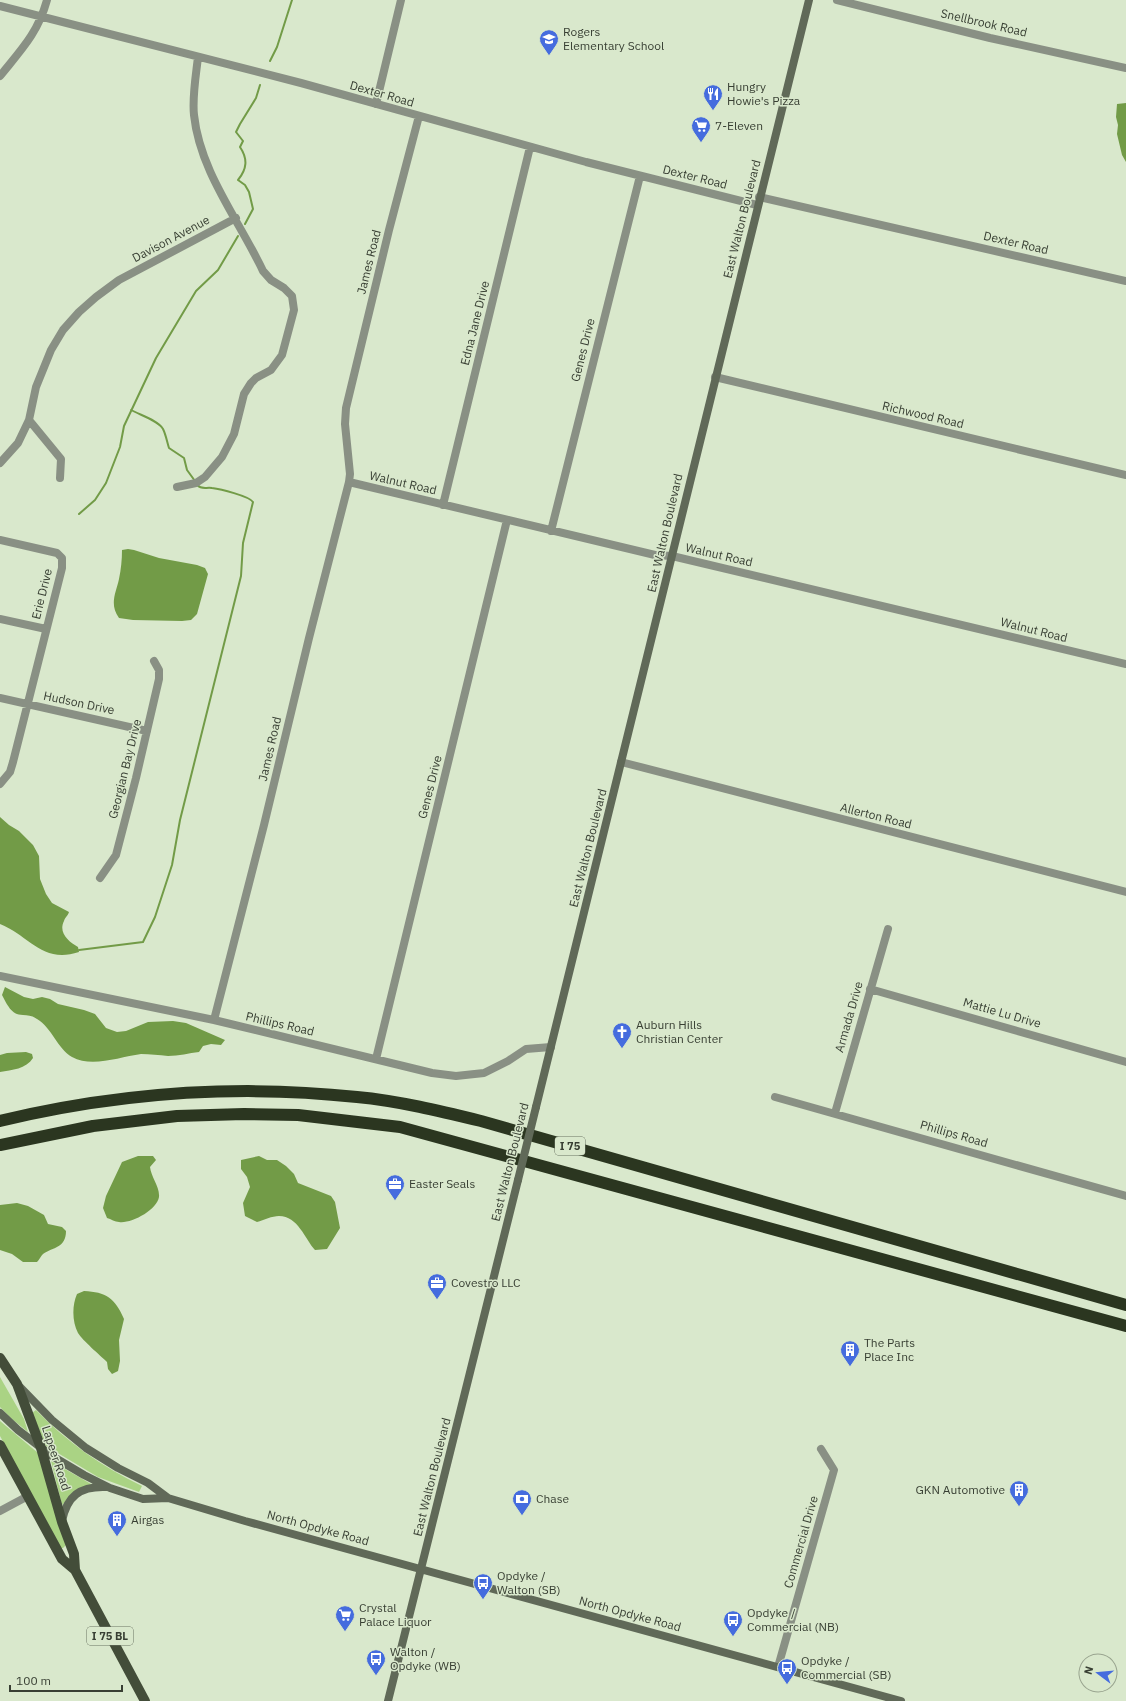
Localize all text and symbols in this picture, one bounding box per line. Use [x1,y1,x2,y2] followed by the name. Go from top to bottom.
[939,5,1029,40] street label: Snellbrook Road
[563,24,664,53] place label: Rogers Elementary School
[538,28,560,56] school or university icon: Rogers Elementary School
[348,77,416,110] street label: Dexter Road
[727,79,801,108] place label: Hungry Howie's Pizza
[702,83,724,111] restaurant icon: Hungry Howie's Pizza
[690,115,712,143] supermarket icon: 7-Eleven
[715,118,763,133] place label: 7-Eleven
[720,158,763,280] street label: East Walton Boulevard
[661,161,729,192] street label: Dexter Road
[129,212,212,265] street label: Davison Avenue
[353,228,384,296] street label: James Road
[982,228,1050,257] street label: Dexter Road
[457,279,492,367] street label: Edna Jane Drive
[567,316,598,383] street label: Genes Drive
[881,398,965,431] street label: Richwood Road
[368,467,438,498] street label: Walnut Road
[644,472,685,594] street label: East Walton Boulevard
[684,539,754,570] street label: Walnut Road
[28,567,55,621] street label: Erie Drive
[999,614,1069,645] street label: Walnut Road
[42,688,116,717] street label: Hudson Drive
[255,715,284,783] street label: James Road
[105,717,144,820] street label: Georgian Bay Drive
[414,753,445,820] street label: Genes Drive
[566,787,609,909] street label: East Walton Boulevard
[839,799,914,832] street label: Allerton Road
[831,979,866,1054] street label: Armada Drive
[961,994,1043,1031] street label: Mattie Lu Drive
[244,1008,316,1039] street label: Phillips Road
[636,1017,723,1046] place label: Auburn Hills Christian Center
[611,1021,633,1049] church icon: Auburn Hills Christian Center
[488,1101,531,1223] street label: East Walton Boulevard
[919,1117,990,1150] street label: Phillips Road
[555,1137,585,1155] road number: I 75
[384,1173,406,1201] office icon: Easter Seals
[409,1176,475,1191] place label: Easter Seals
[426,1272,448,1300] office icon: Covestro LLC
[451,1275,521,1290] place label: Covestro LLC
[864,1335,915,1364] place label: The Parts Place Inc
[839,1339,861,1367] building icon: The Parts Place Inc
[410,1416,453,1538] street label: East Walton Boulevard
[39,1423,74,1492] street label: Lapeer Road
[1008,1479,1030,1507] building icon: GKN Automotive
[916,1482,1005,1497] place label: GKN Automotive
[511,1488,533,1516] bank icon: Chase
[536,1491,570,1506] place label: Chase
[780,1494,821,1590] street label: Commercial Drive
[265,1507,371,1548] street label: North Opdyke Road
[106,1509,128,1537] building icon: Airgas
[131,1512,165,1527] place label: Airgas
[497,1568,561,1597] place label: Opdyke / Walton (SB)
[472,1572,494,1600] bus stop icon: Opdyke / Walton (SB)
[577,1593,683,1634] street label: North Opdyke Road
[359,1600,432,1629] place label: Crystal Palace Liquor
[334,1604,356,1632] supermarket icon: Crystal Palace Liquor
[747,1605,839,1634] place label: Opdyke / Commercial (NB)
[722,1609,744,1637] bus stop icon: Opdyke / Commercial (NB)
[87,1627,133,1645] road number: I 75 BL
[390,1644,461,1673] place label: Walton / Opdyke (WB)
[365,1648,387,1676] bus stop icon: Walton / Opdyke (WB)
[801,1653,891,1682] place label: Opdyke / Commercial (SB)
[1078,1653,1118,1693] north arrow
[776,1657,798,1685] bus stop icon: Opdyke / Commercial (SB)
[1081,1664,1096,1676] text: N
[10,1667,122,1693] scale bar
[16,1673,51,1688] text: 100 m

